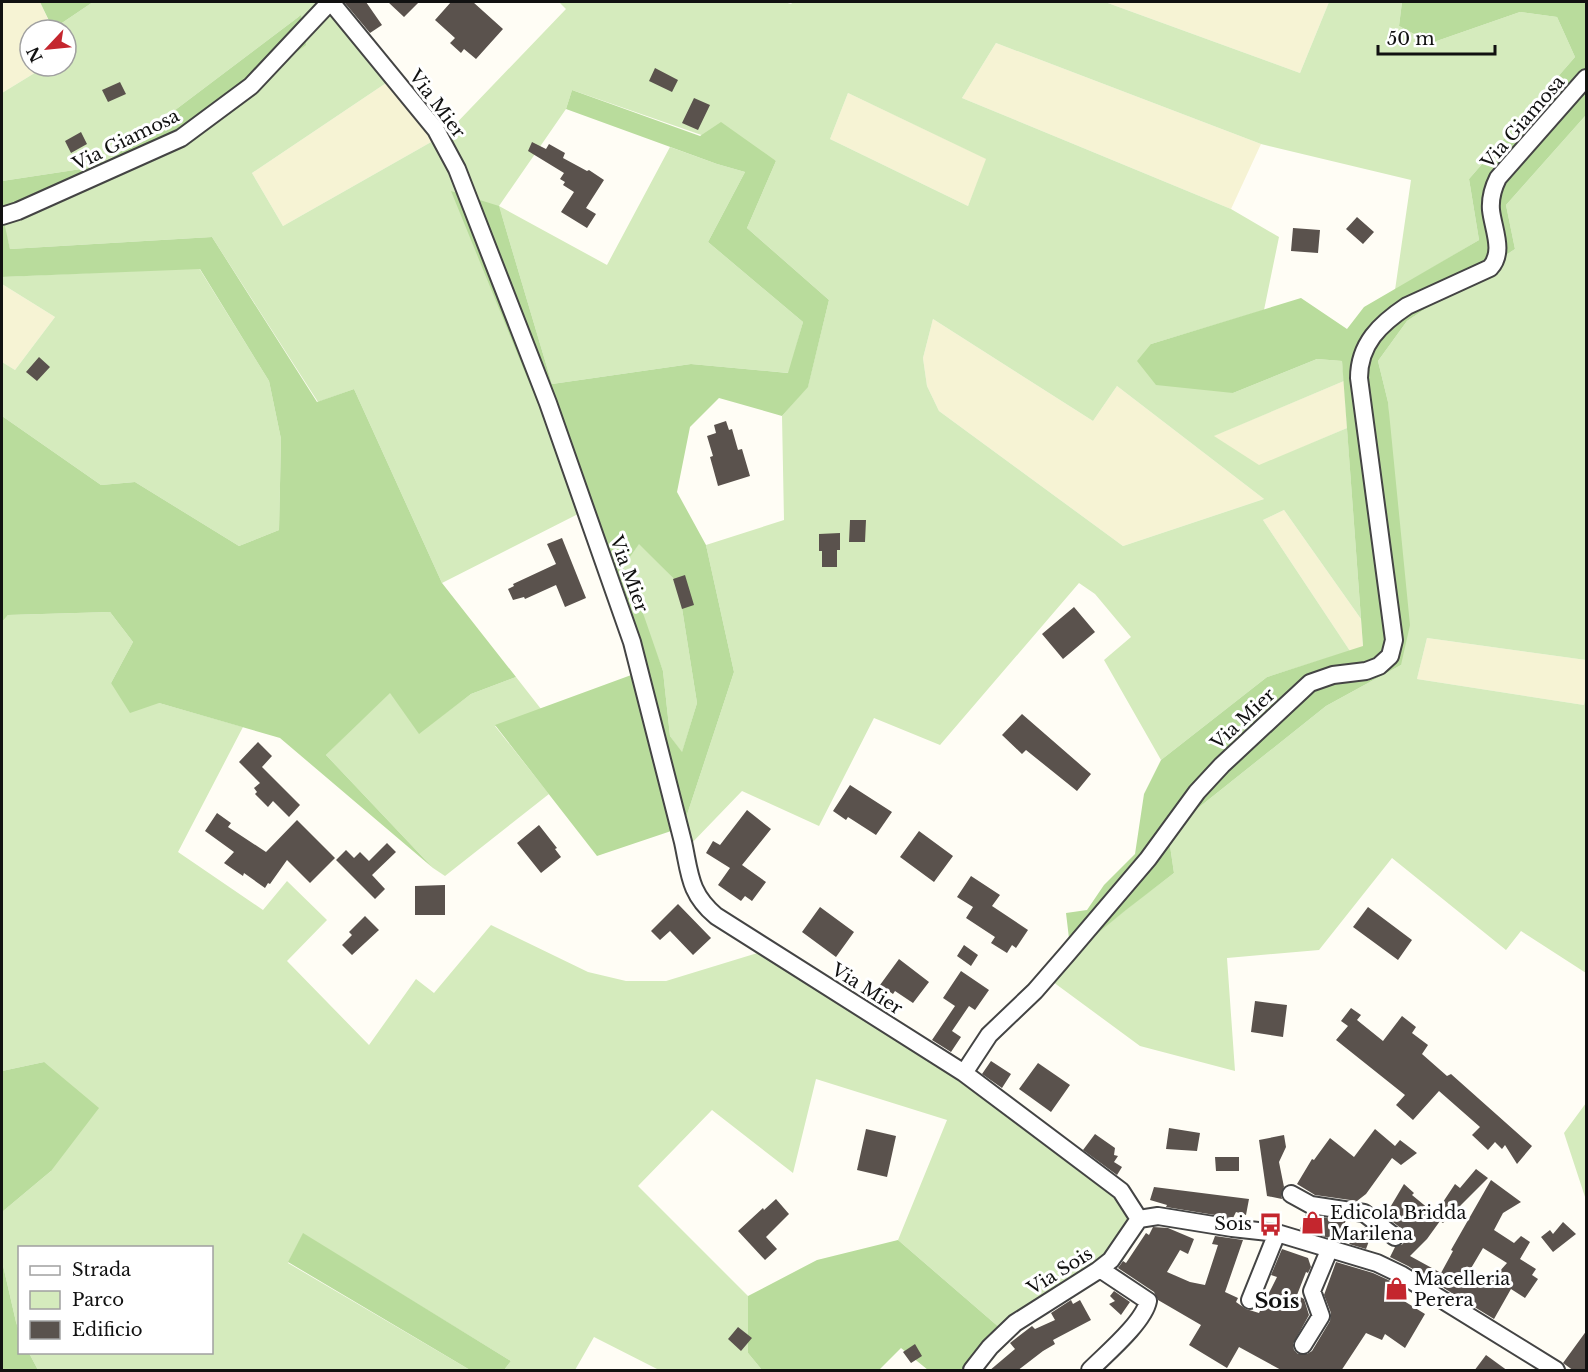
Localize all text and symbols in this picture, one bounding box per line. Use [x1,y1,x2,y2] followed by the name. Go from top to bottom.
[18,18,78,78] north arrow
[1378,18,1495,56] scale bar
[1387,28,1435,50] text: 50 m
[22,43,47,66] text: N
[404,65,470,143] street label: Via Mier
[1476,71,1569,174] street label: Via Giamosa
[68,105,183,176] street label: Via Giamosa
[605,532,653,616] street label: Via Mier
[1206,684,1280,755] street label: Via Mier
[827,958,907,1020] street label: Via Mier
[1330,1202,1466,1245] place label: Edicola Bridda Marilena
[1299,1210,1325,1236] shop icon: Edicola Bridda Marilena
[1257,1211,1283,1237] bus stop icon: Sois
[1214,1213,1252,1235] place label: Sois
[1022,1242,1097,1300] street label: Via Sois
[18,1246,213,1354] legend
[72,1259,131,1281] text: Strada
[1414,1268,1510,1311] place label: Macelleria Perera
[1383,1276,1409,1302] shop icon: Macelleria Perera
[1254,1288,1300,1314] district label: Sois
[72,1289,124,1311] text: Parco
[72,1319,143,1341] text: Edificio

